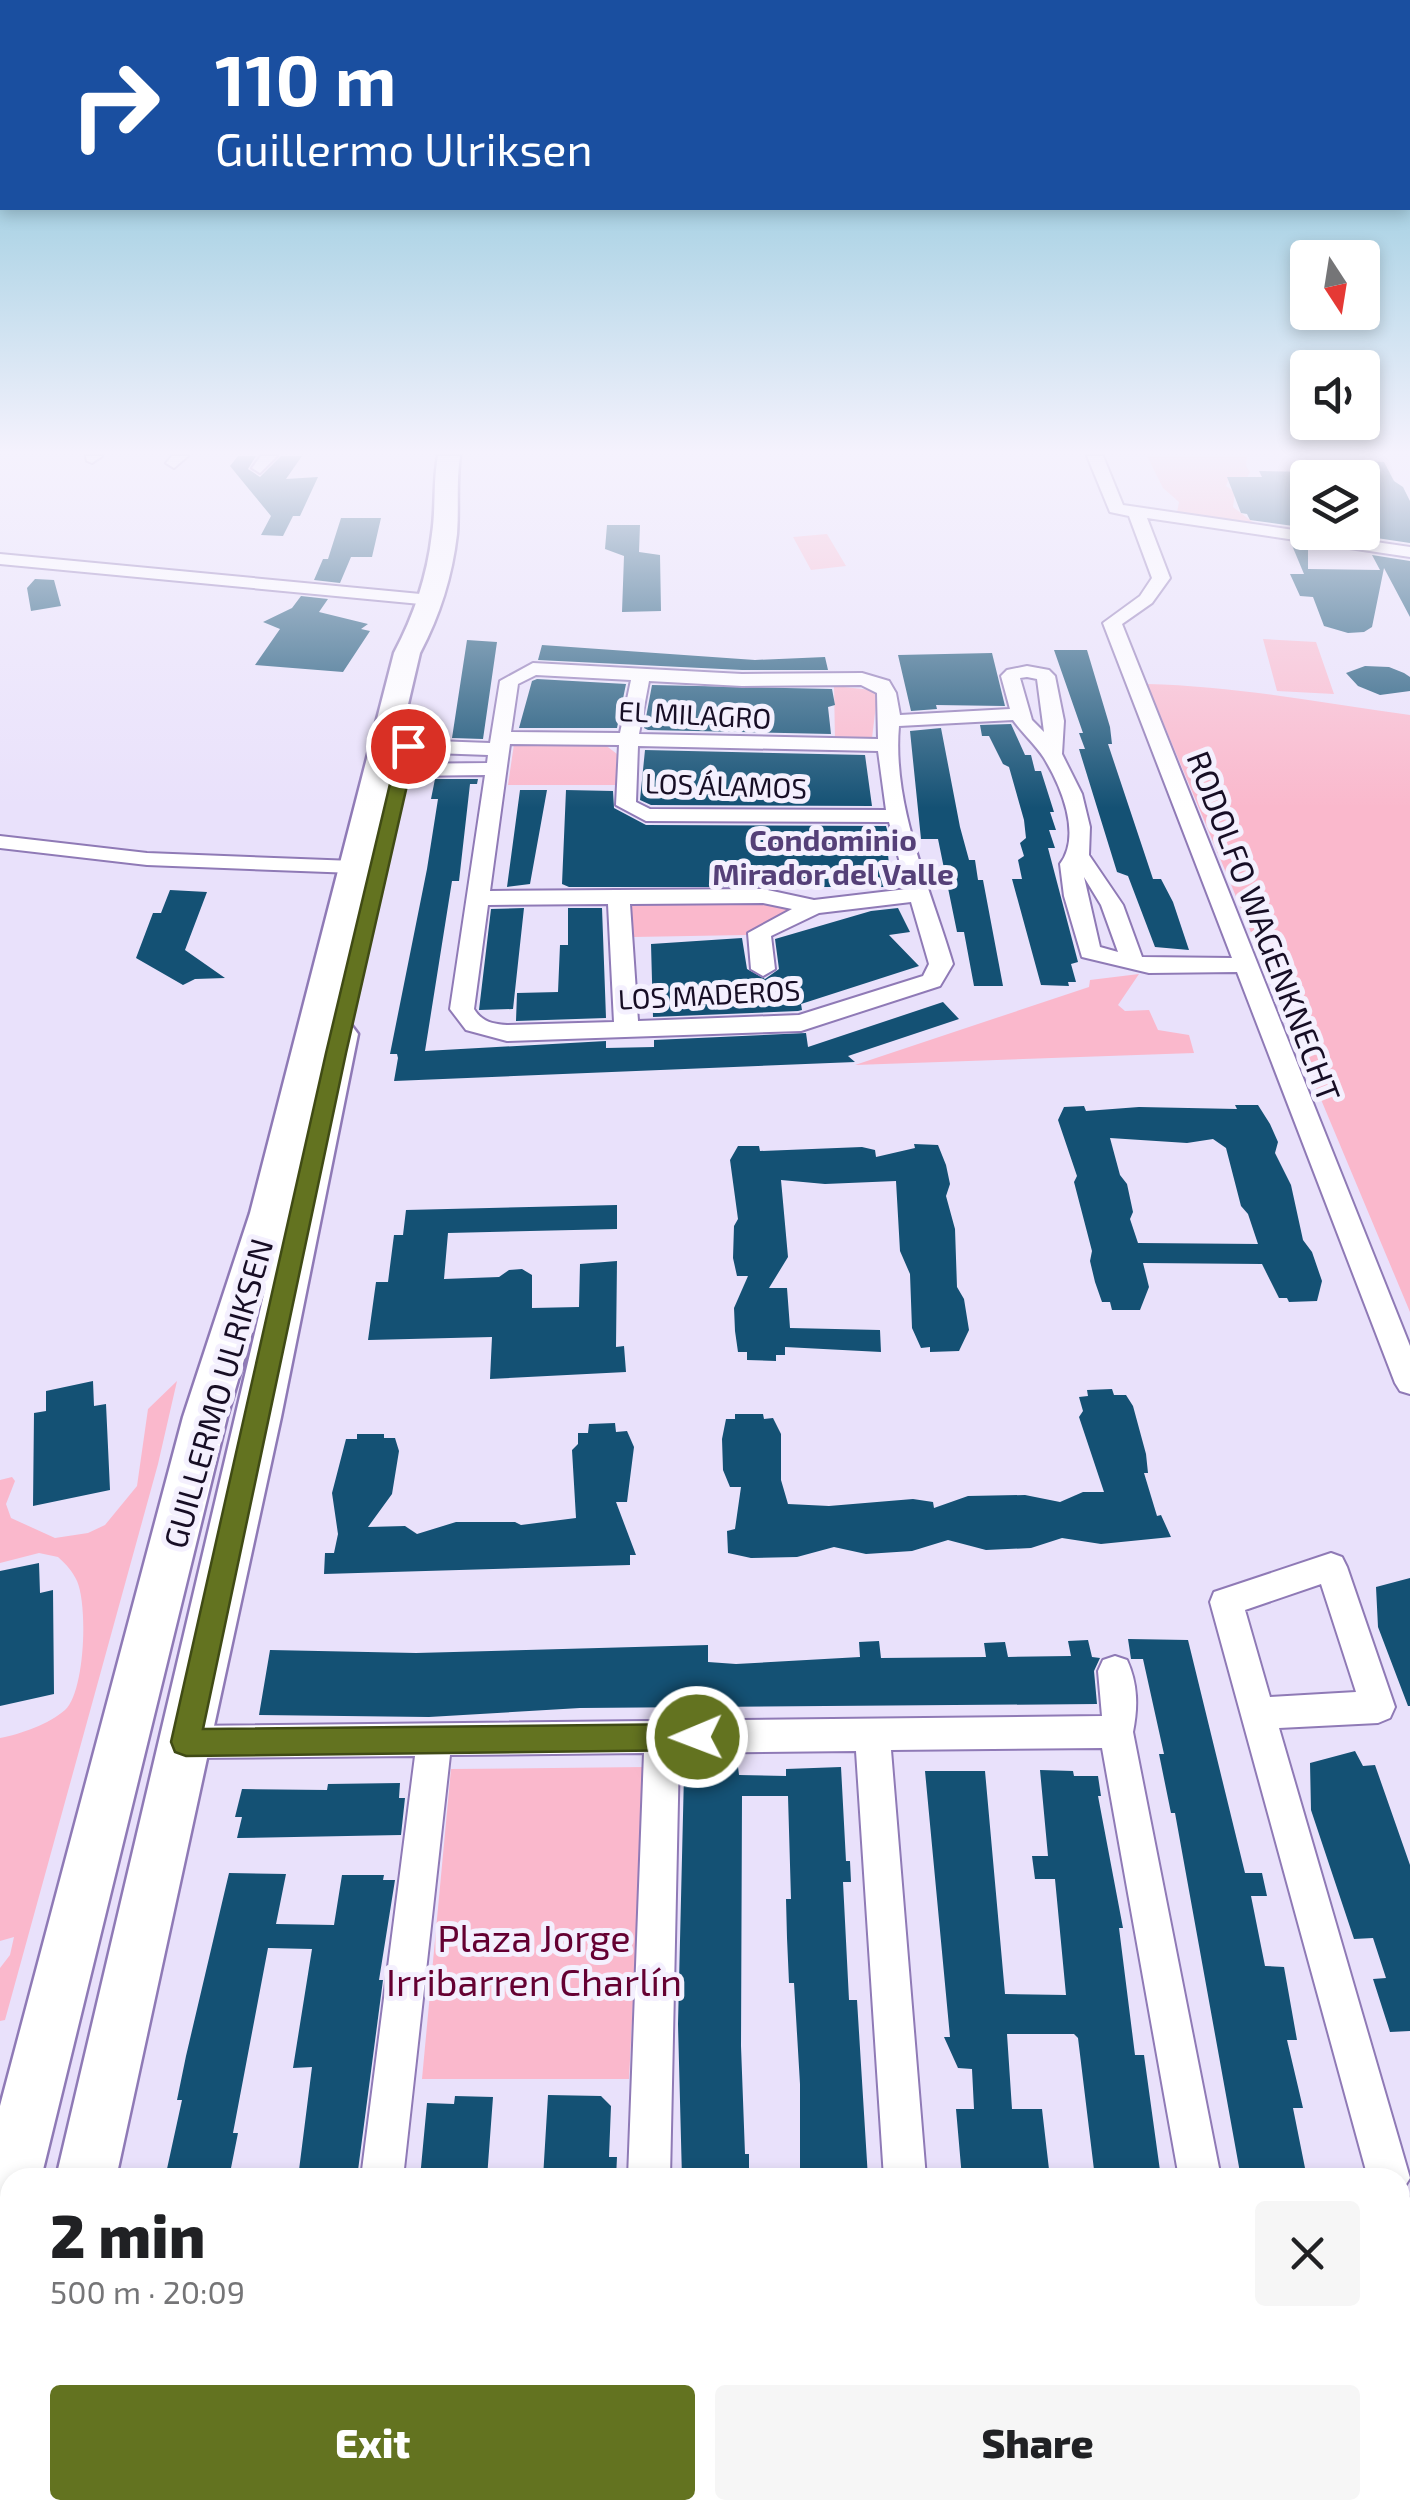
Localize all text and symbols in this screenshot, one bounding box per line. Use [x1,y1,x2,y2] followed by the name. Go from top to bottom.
[215,36,396,120] text: 110 m
[50,40,180,170] icon: right
[215,121,593,175] text: Guillermo Ulriksen
[1290,240,1380,330] north arrow
[1290,240,1380,550] map controls
[1290,350,1380,440] button: sound
[1290,460,1380,550] button: layers
[618,693,772,735] street label: EL MILAGRO
[366,704,451,789] pin
[381,719,436,774] icon: arrive
[1180,745,1350,1107] street label: RODOLFO WAGENKNECHT
[644,765,808,805] street label: LOS ÁLAMOS
[712,821,954,891] district label: Condominio Mirador del Valle
[617,972,801,1016] street label: LOS MADEROS
[155,1234,279,1552] street label: GUILLERMO ULRIKSEN
[645,1685,749,1789] position arrow
[386,1914,682,2004] park label: Plaza Jorge Irribarren Charlín
[50,2198,205,2270] text: 2 min
[1255,2201,1360,2306] button: close
[50,2272,245,2310] text: 500 m · 20:09
[50,2385,695,2500] button: Exit
[715,2385,1360,2500] button: Share

